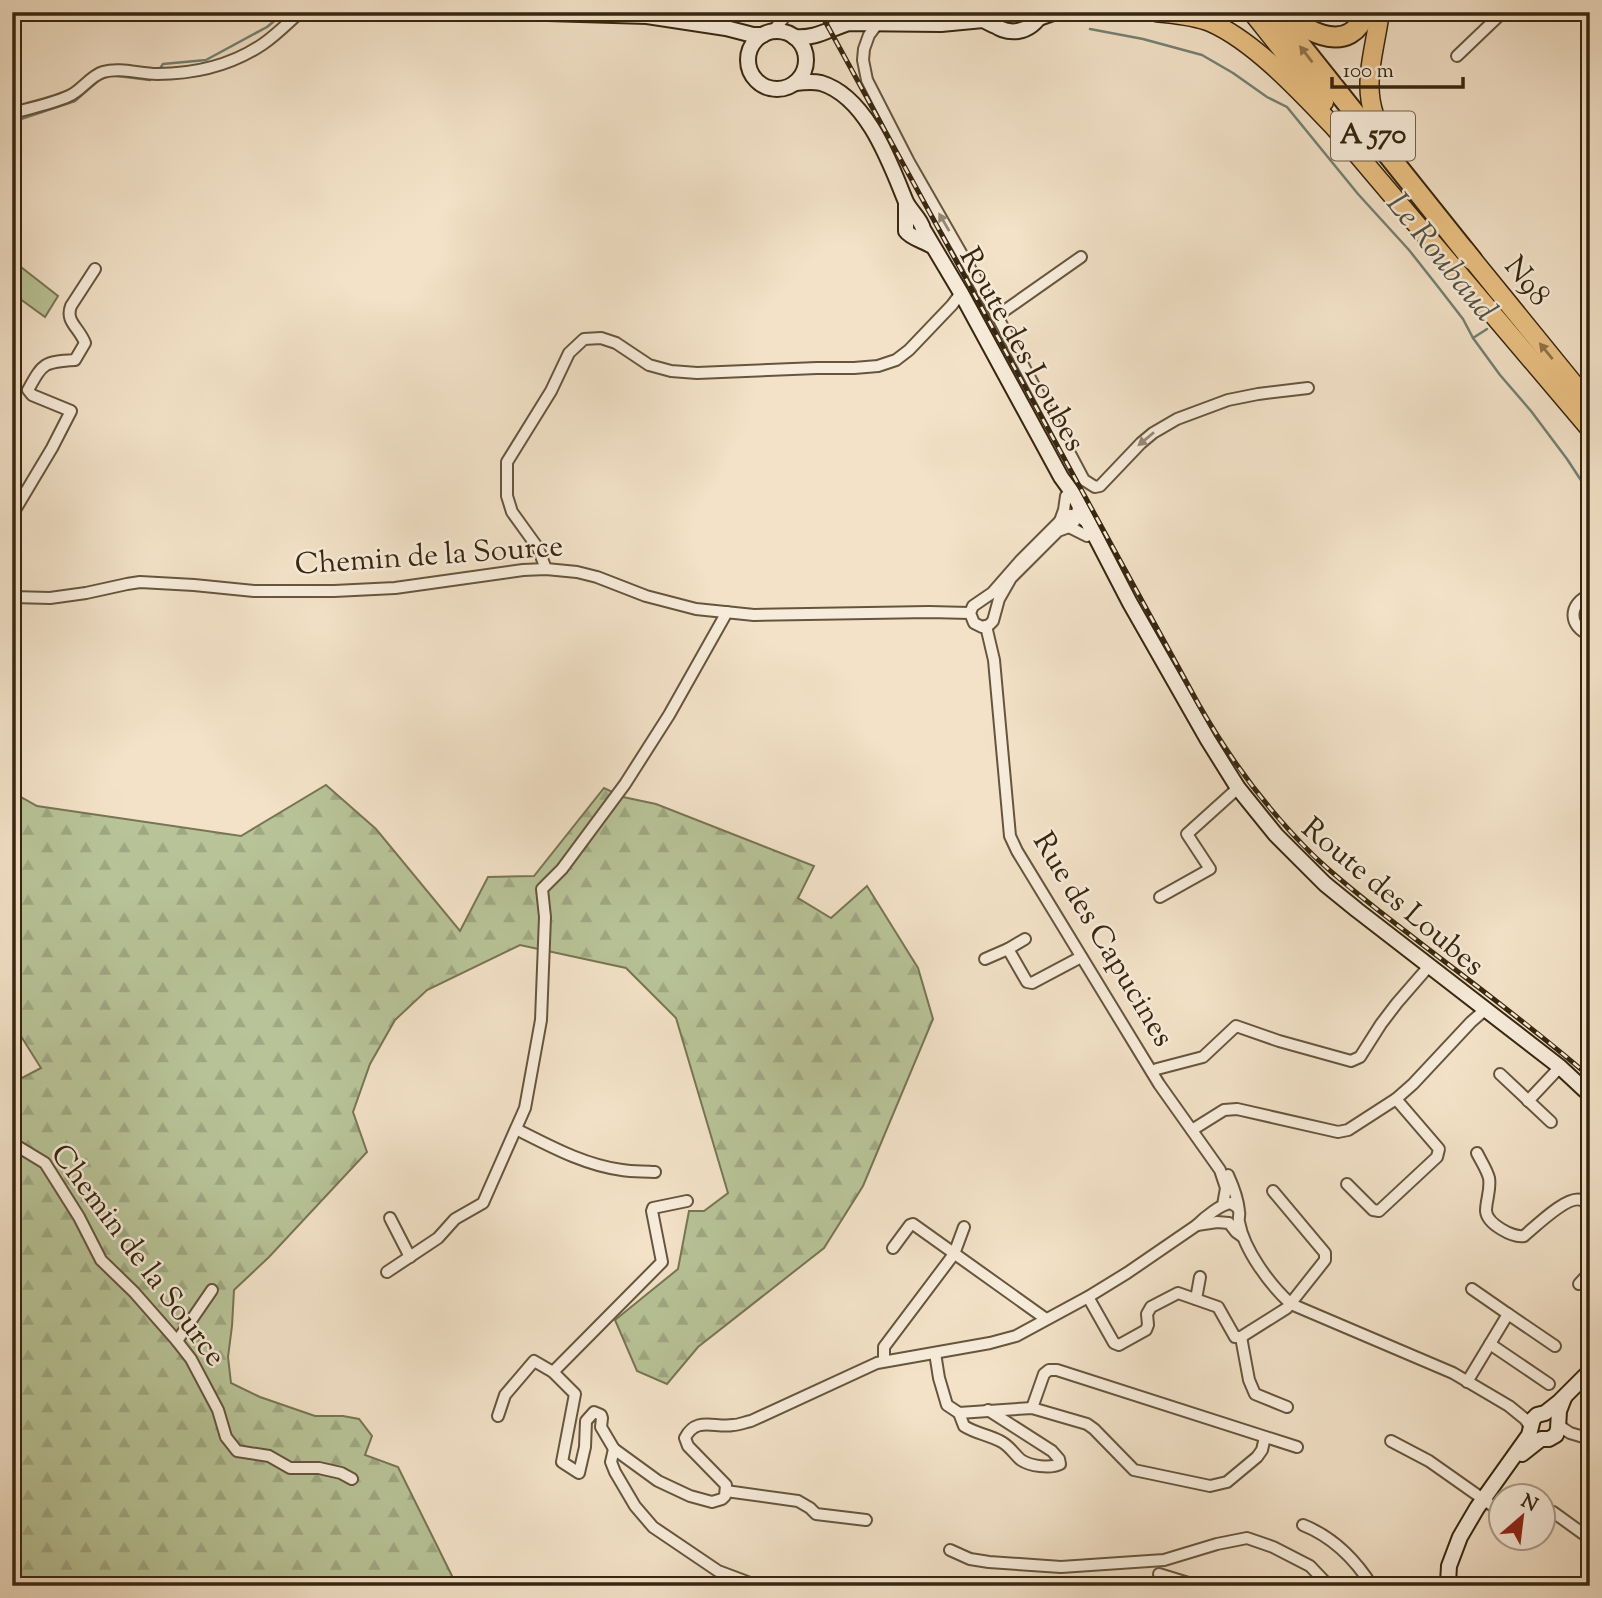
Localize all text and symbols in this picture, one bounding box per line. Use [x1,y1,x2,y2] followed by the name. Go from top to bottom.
[1299,45,1314,63] one-way arrow
[1332,46,1464,90] scale bar
[1343,57,1394,87] text: 100 m
[1331,111,1415,160] road number: A 570
[1374,184,1506,332] water label: Le Roubaud
[938,212,950,232] one-way arrow
[947,240,1095,460] street label: Route des Loubes
[1493,248,1559,316] street label: N98
[1539,343,1554,361] one-way arrow
[1138,431,1155,446] one-way arrow
[293,526,565,588] street label: Chemin de la Source
[1291,808,1493,988] street label: Route des Loubes
[1021,825,1183,1055] street label: Rue des Capucines
[39,1136,235,1376] street label: Chemin de la Source
[1486,1482,1556,1552] north arrow
[1516,1489,1542,1520] text: N

